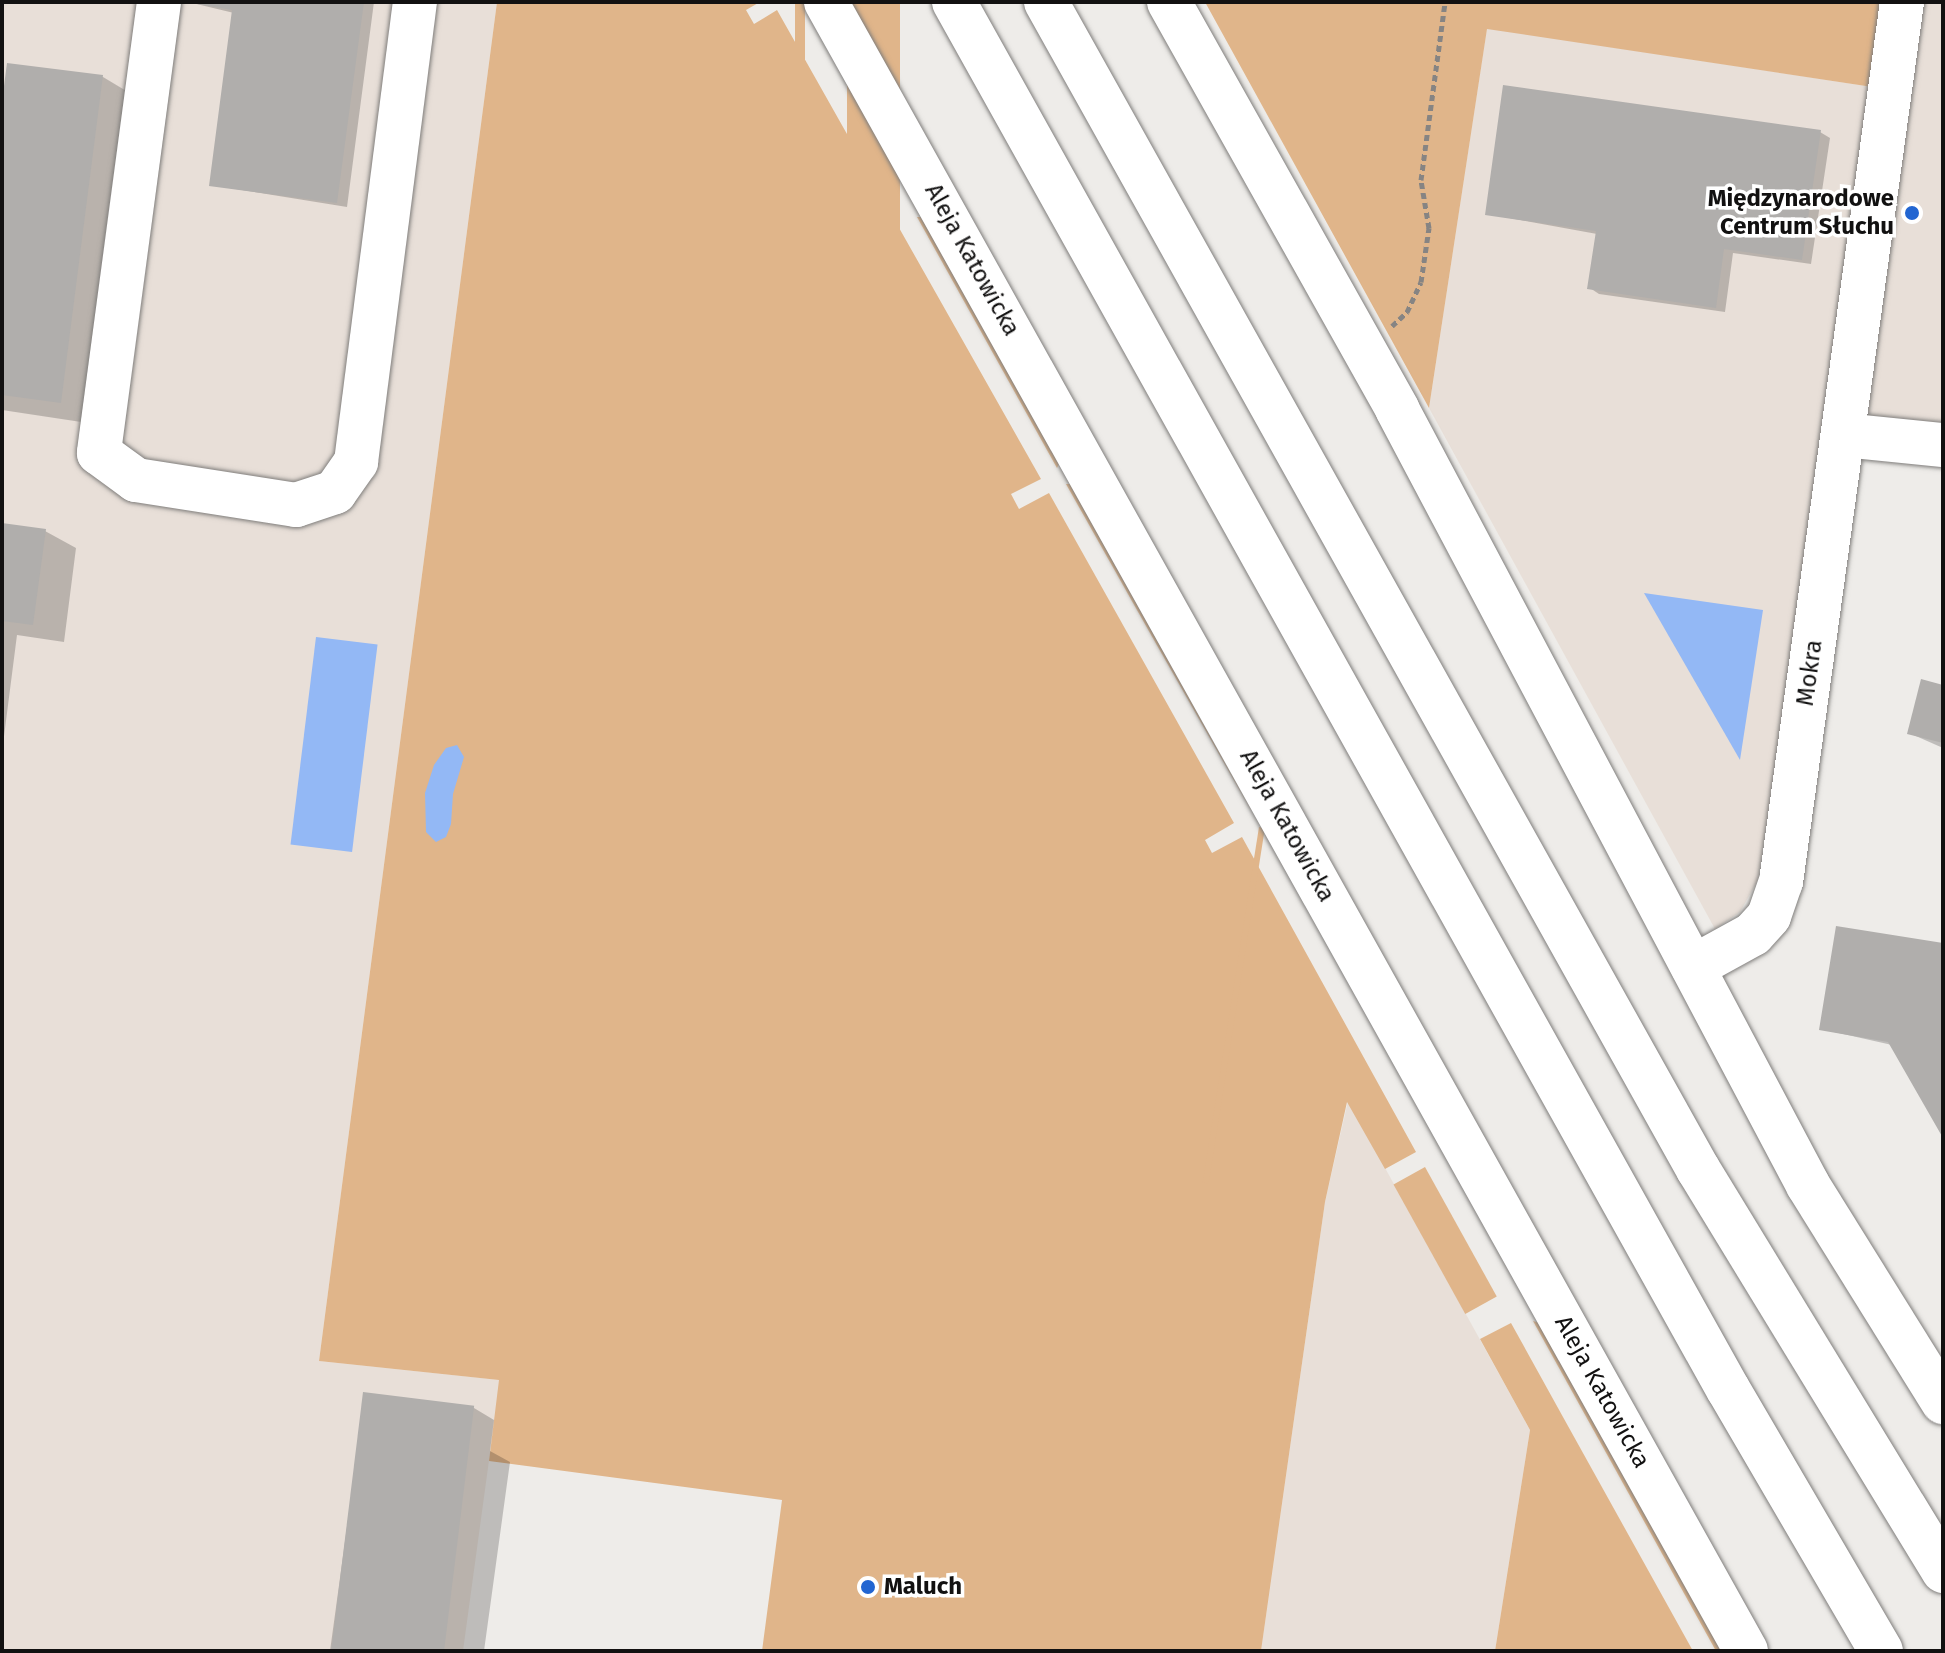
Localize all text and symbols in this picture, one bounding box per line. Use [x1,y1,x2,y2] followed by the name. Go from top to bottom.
[918,179,1026,341] street label: Aleja Katowicka
[1708,185,1894,241] place label: Międzynarodowe Centrum Słuchu
[1901,202,1923,224] marker: Międzynarodowe Centrum Słuchu
[1791,638,1829,708] street label: Mokra
[1233,745,1341,907] street label: Aleja Katowicka
[1548,1311,1656,1473] street label: Aleja Katowicka
[884,1573,962,1601] place label: Maluch
[859,1578,877,1596] marker: Maluch

